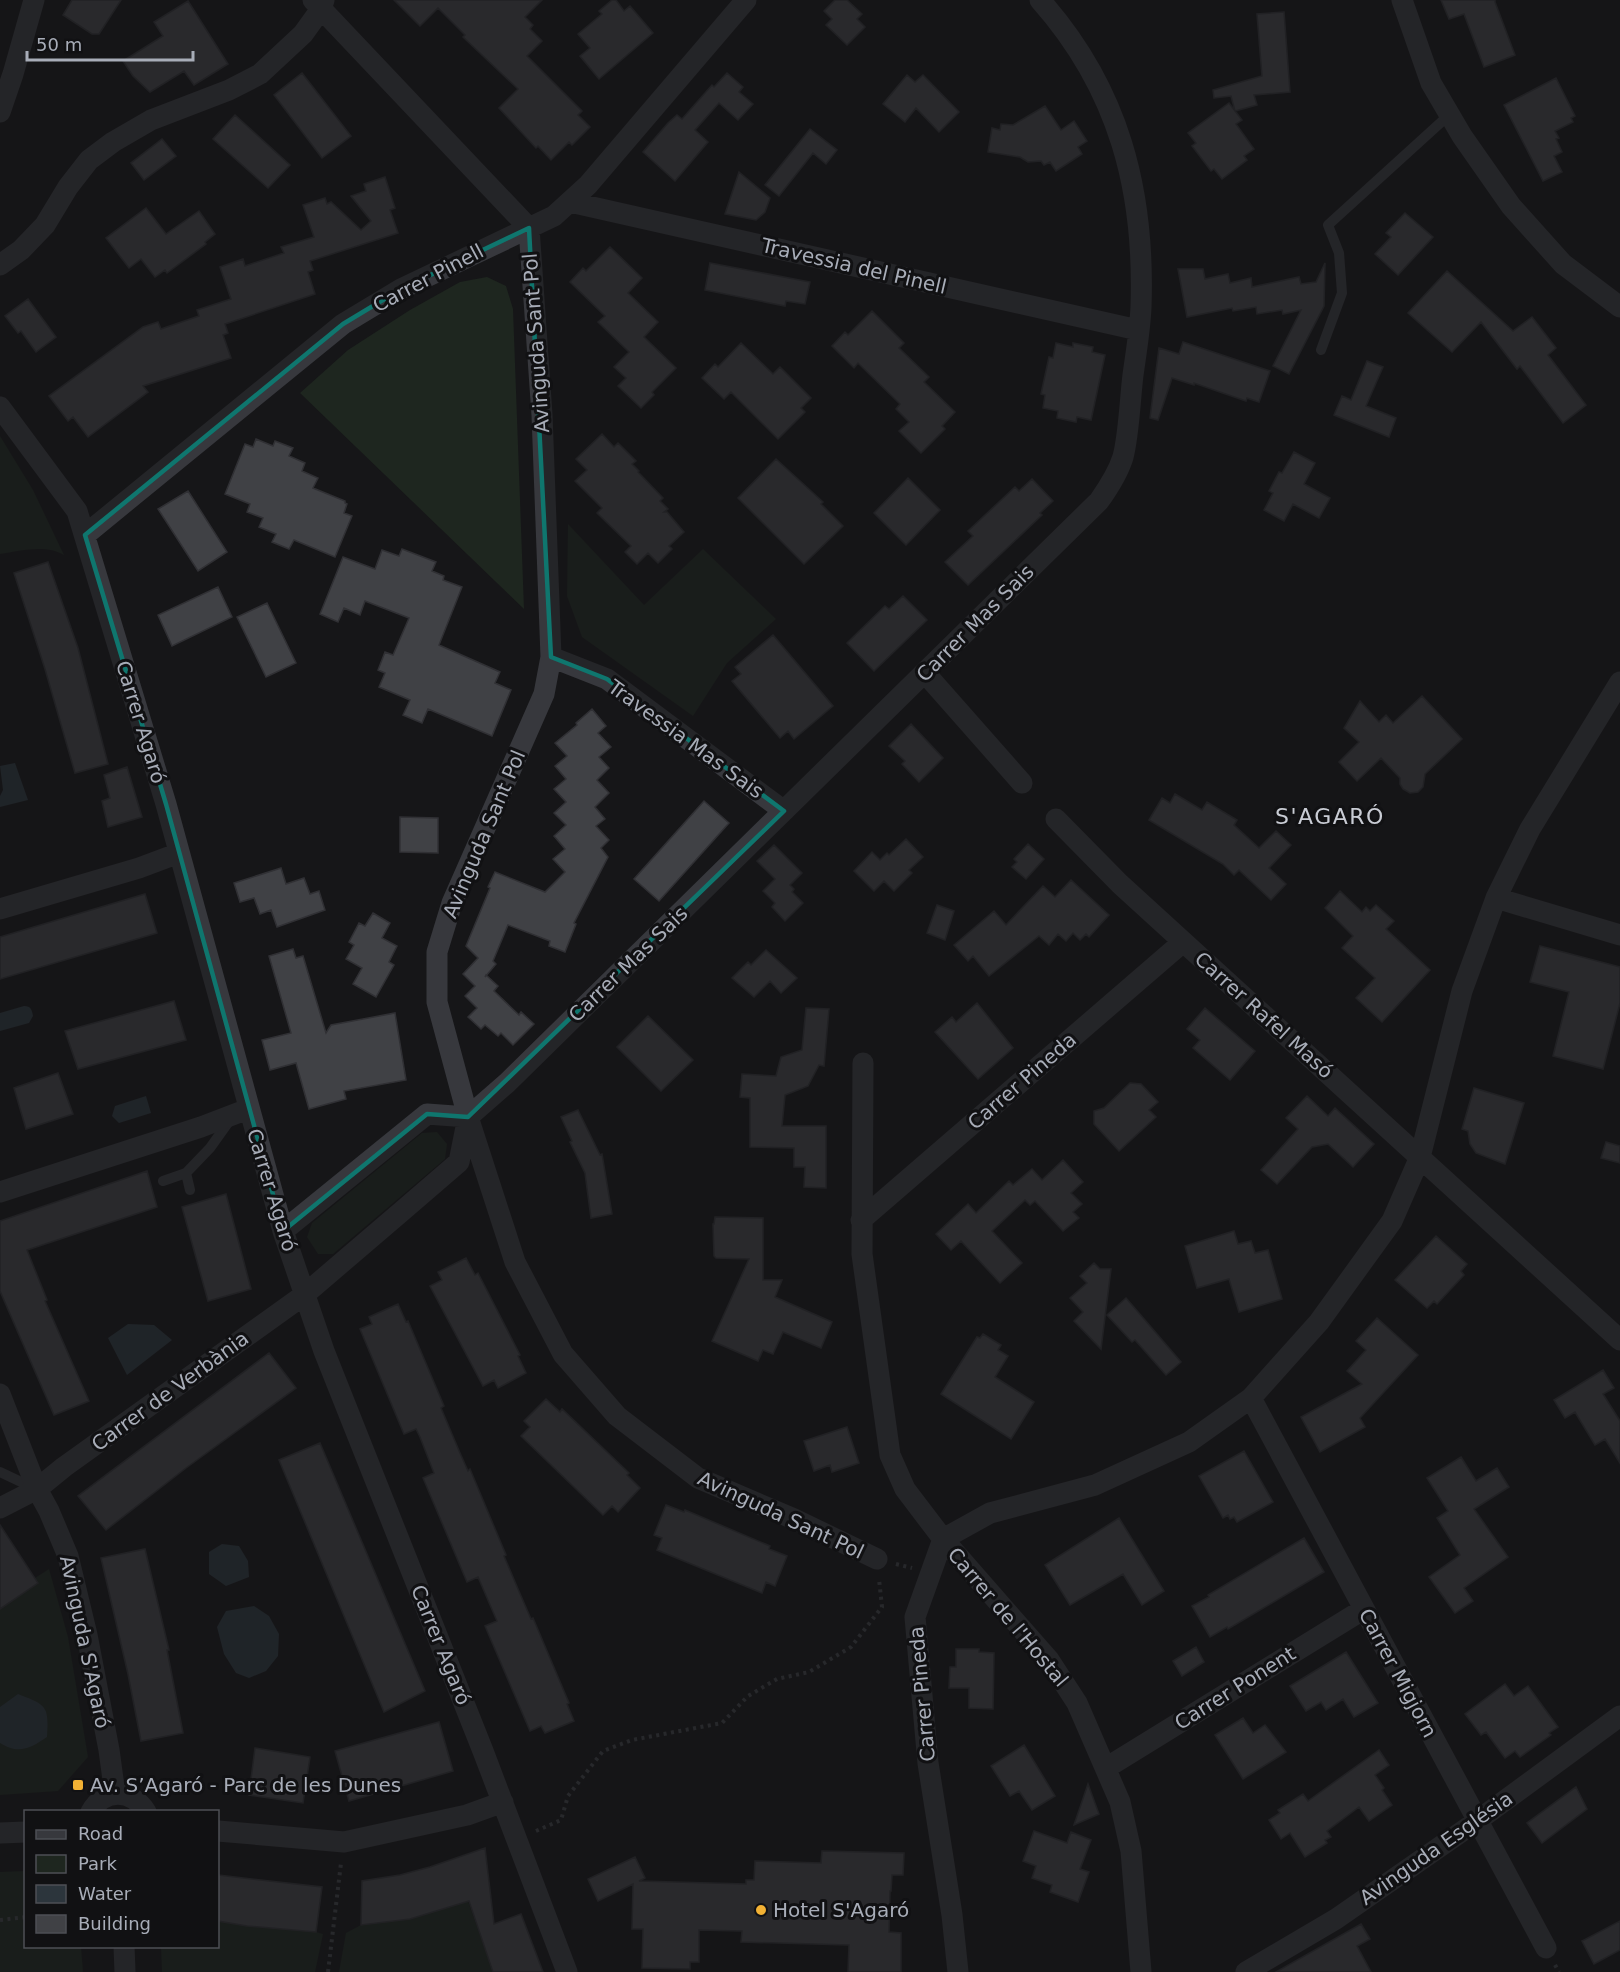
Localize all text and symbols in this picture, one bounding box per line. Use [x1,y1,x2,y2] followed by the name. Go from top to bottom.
[27,24,194,62] scale bar
[36,34,82,55] text: 50 m
[758,233,949,299] street label: Travessia del Pinell
[368,239,488,317] street label: Carrer Pinell
[518,252,554,434] street label: Avinguda Sant Pol
[911,559,1039,687] street label: Carrer Mas Sais
[111,658,171,786] street label: Carrer Agaró
[603,674,768,803] street label: Travessia Mas Sais
[438,746,530,922] street label: Avinguda Sant Pol
[1275,804,1385,829] district label: S'AGARÓ
[564,901,692,1027] street label: Carrer Mas Sais
[1190,947,1338,1083] street label: Carrer Rafel Masó
[963,1027,1081,1135] street label: Carrer Pineda
[242,1126,302,1254] street label: Carrer Agaró
[87,1326,253,1456] street label: Carrer de Verbània
[694,1466,868,1564] street label: Avinguda Sant Pol
[943,1542,1073,1692] street label: Carrer de l'Hostal
[55,1553,115,1731] street label: Avinguda S'Agaró
[406,1581,476,1709] street label: Carrer Agaró
[1354,1604,1442,1742] street label: Carrer Migjorn
[904,1625,940,1763] street label: Carrer Pineda
[1170,1641,1300,1735] street label: Carrer Ponent
[90,1773,401,1797] place label: Av. S’Agaró - Parc de les Dunes
[71,1778,85,1792] marker: Av. S’Agaró - Parc de les Dunes
[1355,1786,1517,1910] street label: Avinguda Església
[24,1810,219,1948] legend
[78,1823,123,1844] text: Road
[78,1853,117,1874] text: Park
[78,1883,132,1904] text: Water
[773,1898,909,1922] place label: Hotel S'Agaró
[754,1903,768,1917] marker: Hotel S'Agaró
[78,1913,151,1934] text: Building

